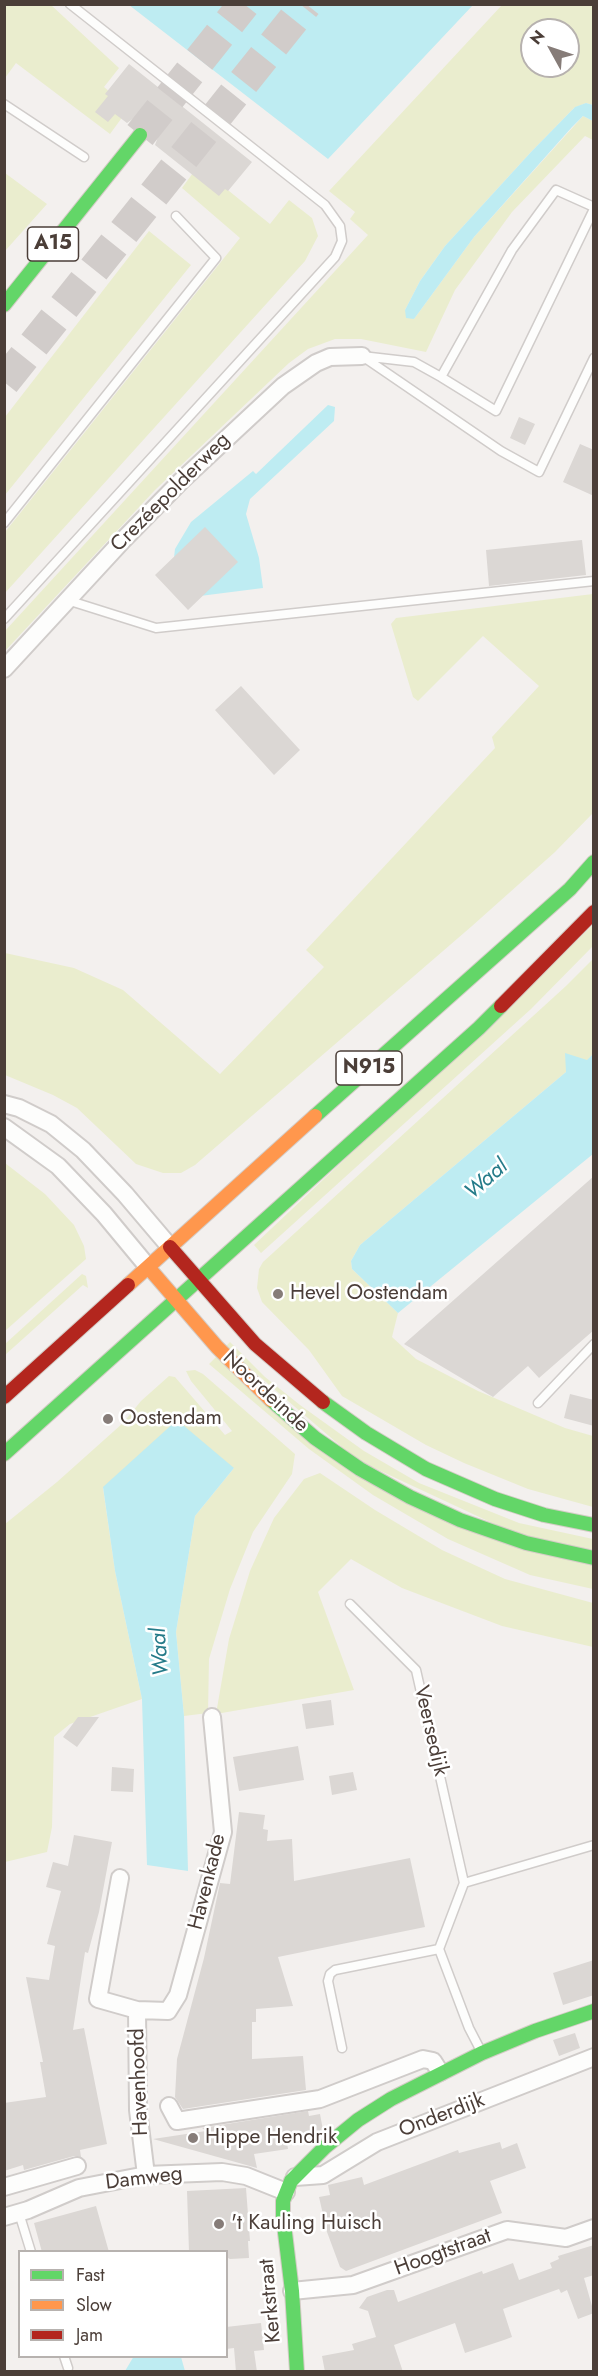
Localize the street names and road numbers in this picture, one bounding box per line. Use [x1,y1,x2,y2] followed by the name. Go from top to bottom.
[28,227,78,261] road number: A15
[106,428,236,558] street label: Crezéepolderweg
[336,1051,402,1085] road number: N915
[217,1346,313,1438] street label: Noordeinde
[407,1683,453,1779] street label: Veersedijk
[184,1831,232,1933] street label: Havenkade
[126,2028,154,2136] street label: Havenhoofd
[396,2088,488,2144] street label: Onderdijk
[104,2162,184,2196] street label: Damweg
[391,2224,495,2282] street label: Hoogtstraat
[255,2258,287,2344] street label: Kerkstraat

